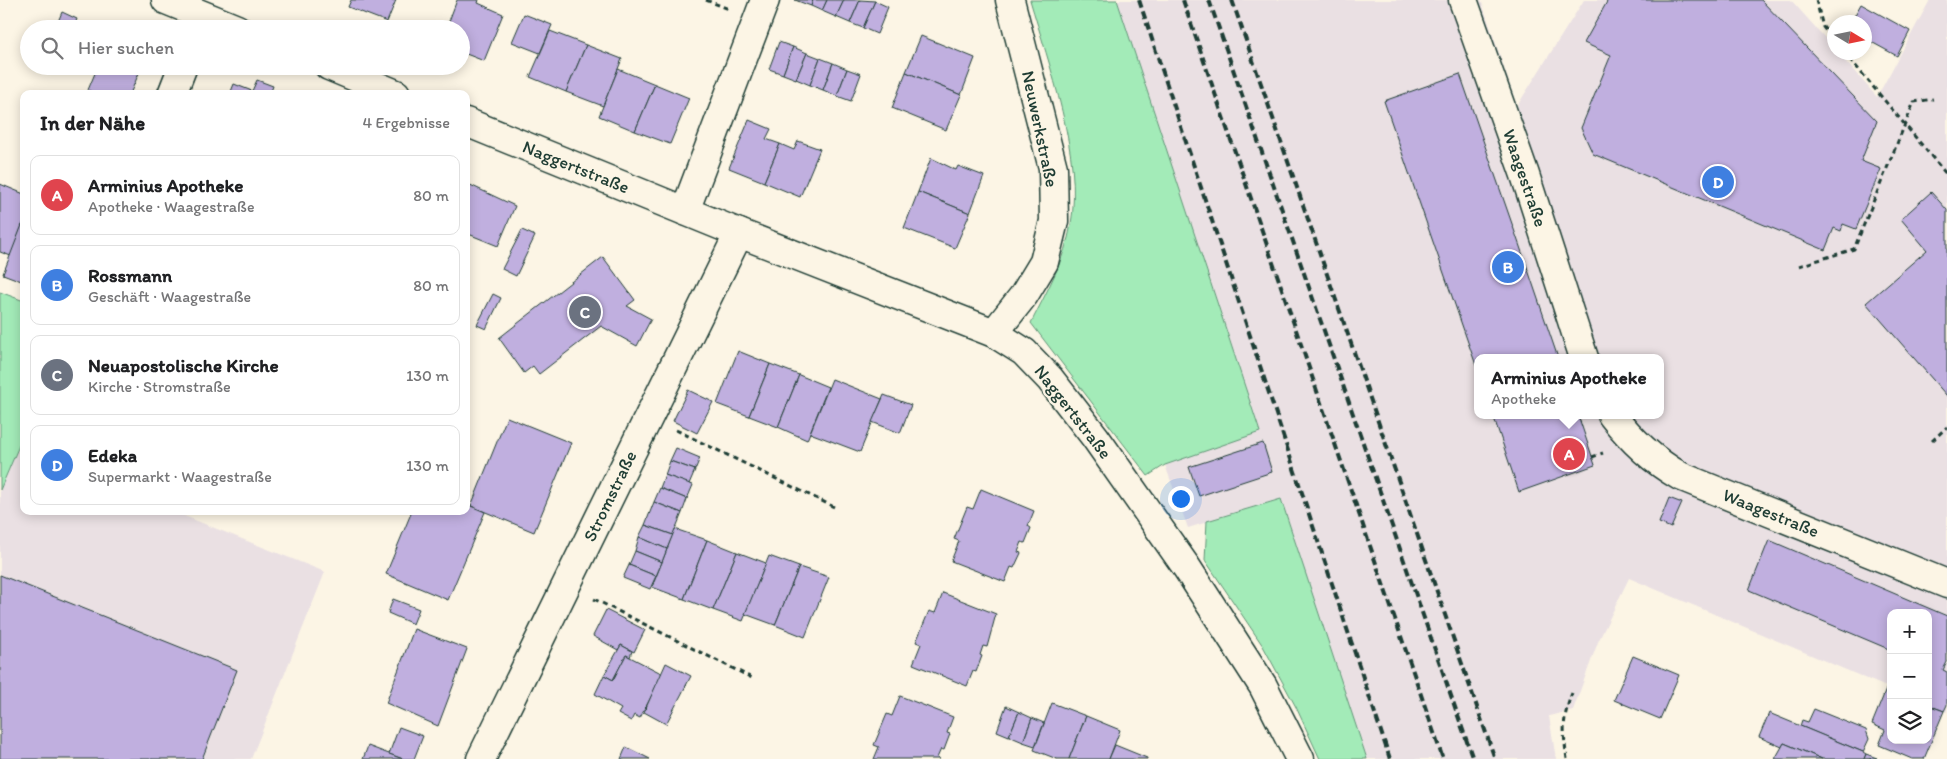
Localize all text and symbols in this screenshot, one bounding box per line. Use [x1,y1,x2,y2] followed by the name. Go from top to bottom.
[1827,15,1872,60] north arrow
[20,20,470,75] search box
[38,34,66,62] icon: search
[78,36,174,59] text: Hier suchen
[1017,69,1063,189] street label: Neuwerkstraße
[40,110,145,135] text: In der Nähe
[362,113,450,132] text: 4 Ergebnisse
[1498,126,1552,230] street label: Waagestraße
[519,136,633,198] street label: Naggertstraße
[1702,163,1734,201] pin: D
[88,174,243,197] text: Arminius Apotheke
[52,186,62,205] text: A
[413,186,449,205] text: 80 m
[88,197,254,216] text: Apotheke · Waagestraße
[1492,248,1524,286] pin: B
[88,264,172,287] text: Rossmann
[52,276,62,295] text: B
[413,276,449,295] text: 80 m
[88,287,251,306] text: Geschäft · Waagestraße
[569,293,601,331] pin: C
[88,354,279,377] text: Neuapostolische Kirche
[1474,354,1664,419] popup
[1029,361,1117,463] street label: Naggertstraße
[52,366,62,385] text: C
[406,366,449,385] text: 130 m
[1491,366,1647,389] text: Arminius Apotheke
[88,377,231,396] text: Kirche · Stromstraße
[1491,389,1556,408] text: Apotheke
[1553,435,1585,473] pin: A
[88,444,137,467] text: Edeka
[579,447,641,545] street label: Stromstraße
[52,456,62,475] text: D
[406,456,449,475] text: 130 m
[88,467,272,486] text: Supermarkt · Waagestraße
[1720,484,1822,542] street label: Waagestraße
[1168,486,1194,512] your location
[1887,609,1932,744] map controls
[1887,609,1932,654] button: +
[1887,654,1932,699] button: −
[1887,699,1932,744] button: layers

